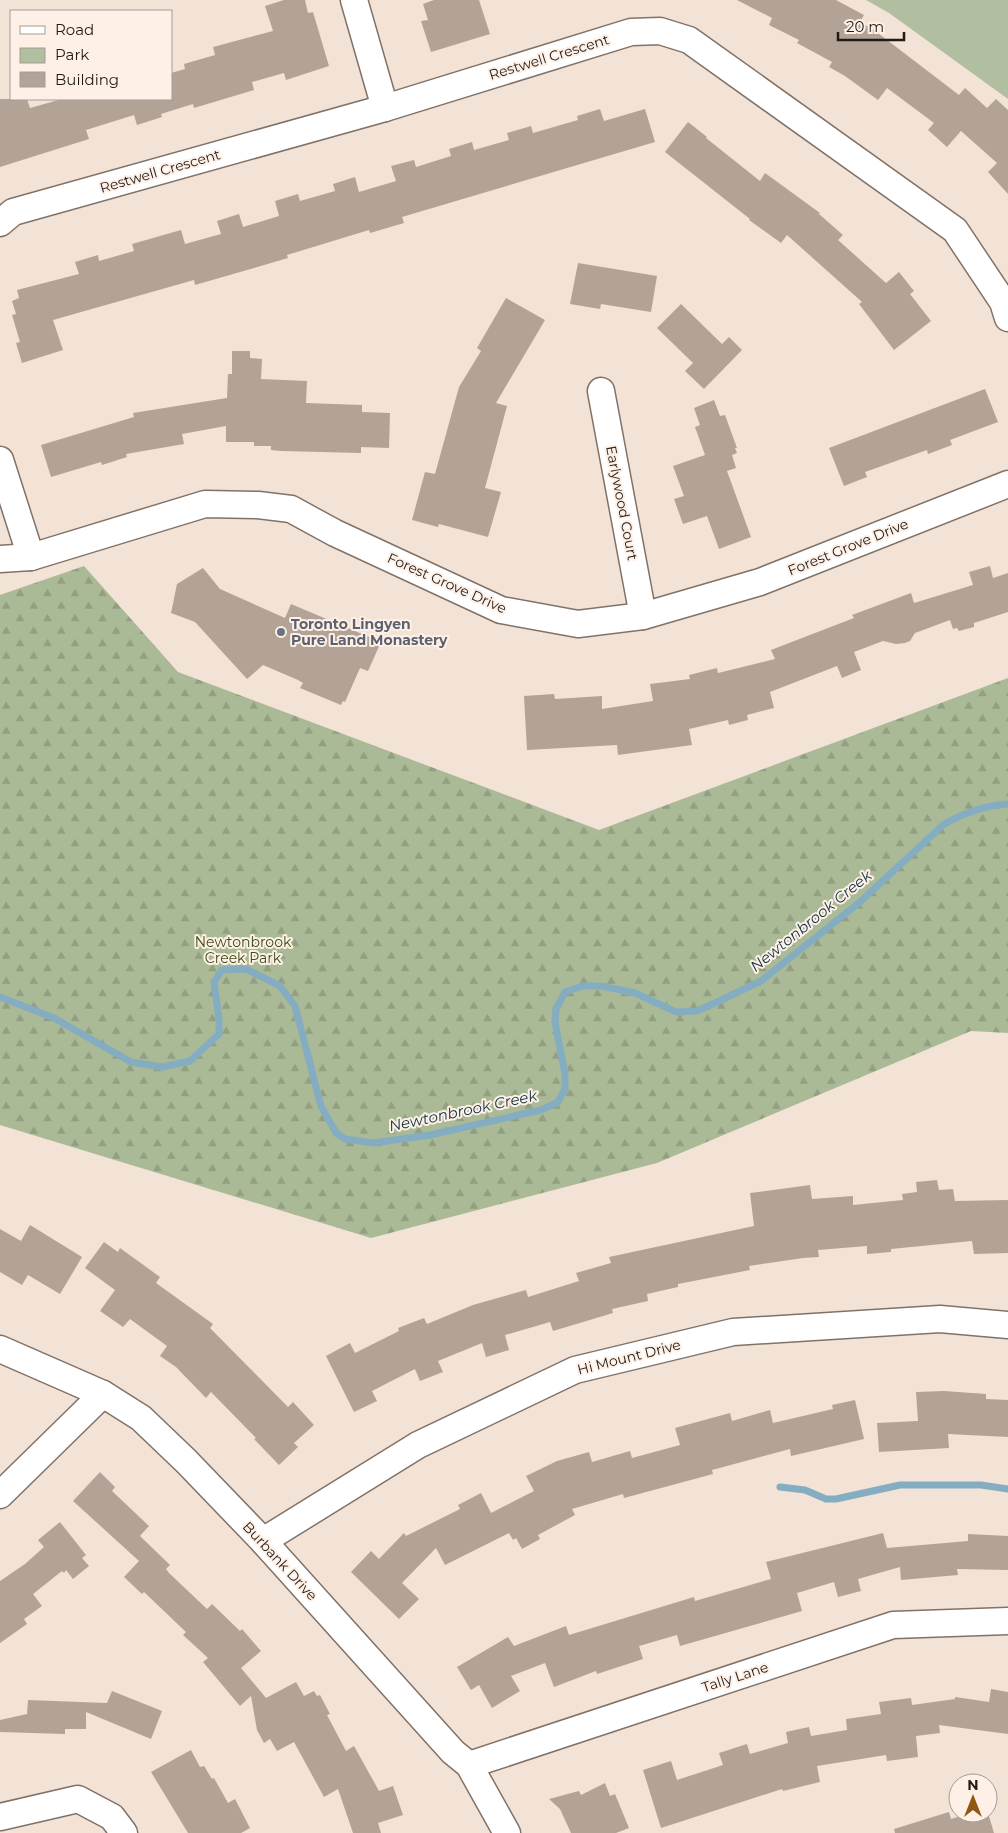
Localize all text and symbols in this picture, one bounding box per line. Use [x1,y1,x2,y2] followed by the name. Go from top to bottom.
[10,10,172,100] legend
[838,10,904,42] scale bar
[846,17,884,36] text: 20 m
[55,20,94,39] text: Road
[487,30,612,84] street label: Restwell Crescent
[55,45,89,64] text: Park
[55,70,119,89] text: Building
[98,145,223,197] street label: Restwell Crescent
[602,444,642,562] street label: Earlywood Court
[785,515,911,579] street label: Forest Grove Drive
[385,549,509,617] street label: Forest Grove Drive
[291,615,448,649] place label: Toronto Lingyen Pure Land Monastery
[275,626,287,638] marker: Toronto Lingyen Pure Land Monastery
[746,865,876,976] water label: Newtonbrook Creek
[195,933,292,967] park label: Newtonbrook Creek Park
[387,1085,540,1136] water label: Newtonbrook Creek
[575,1335,683,1379] street label: Hi Mount Drive
[239,1518,321,1604] street label: Burbank Drive
[699,1658,771,1696] street label: Tally Lane
[948,1773,998,1823] north arrow
[967,1776,979,1794] text: N

